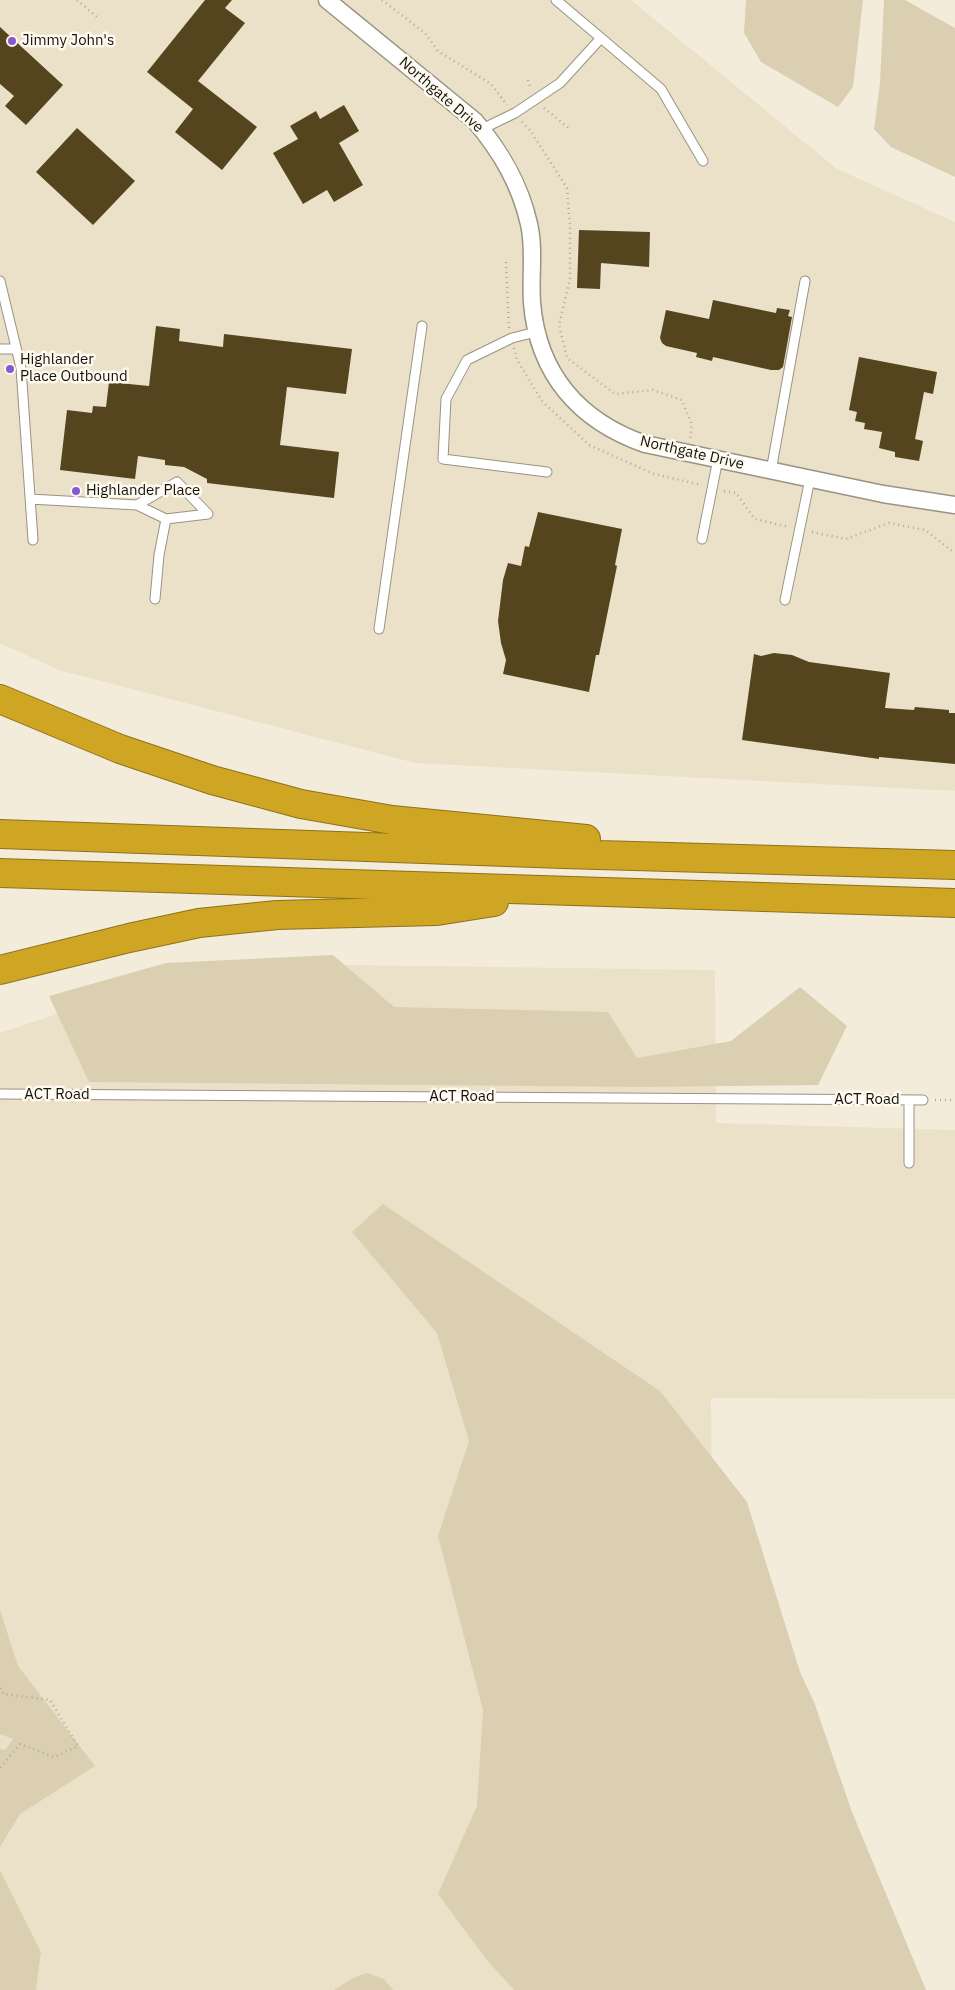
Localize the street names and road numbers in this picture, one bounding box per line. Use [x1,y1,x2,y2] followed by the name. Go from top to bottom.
[395,53,487,137] street label: Northgate Drive
[638,432,746,474] street label: Northgate Drive
[24,1086,90,1104] street label: ACT Road
[429,1088,495,1106] street label: ACT Road
[834,1091,900,1109] street label: ACT Road

